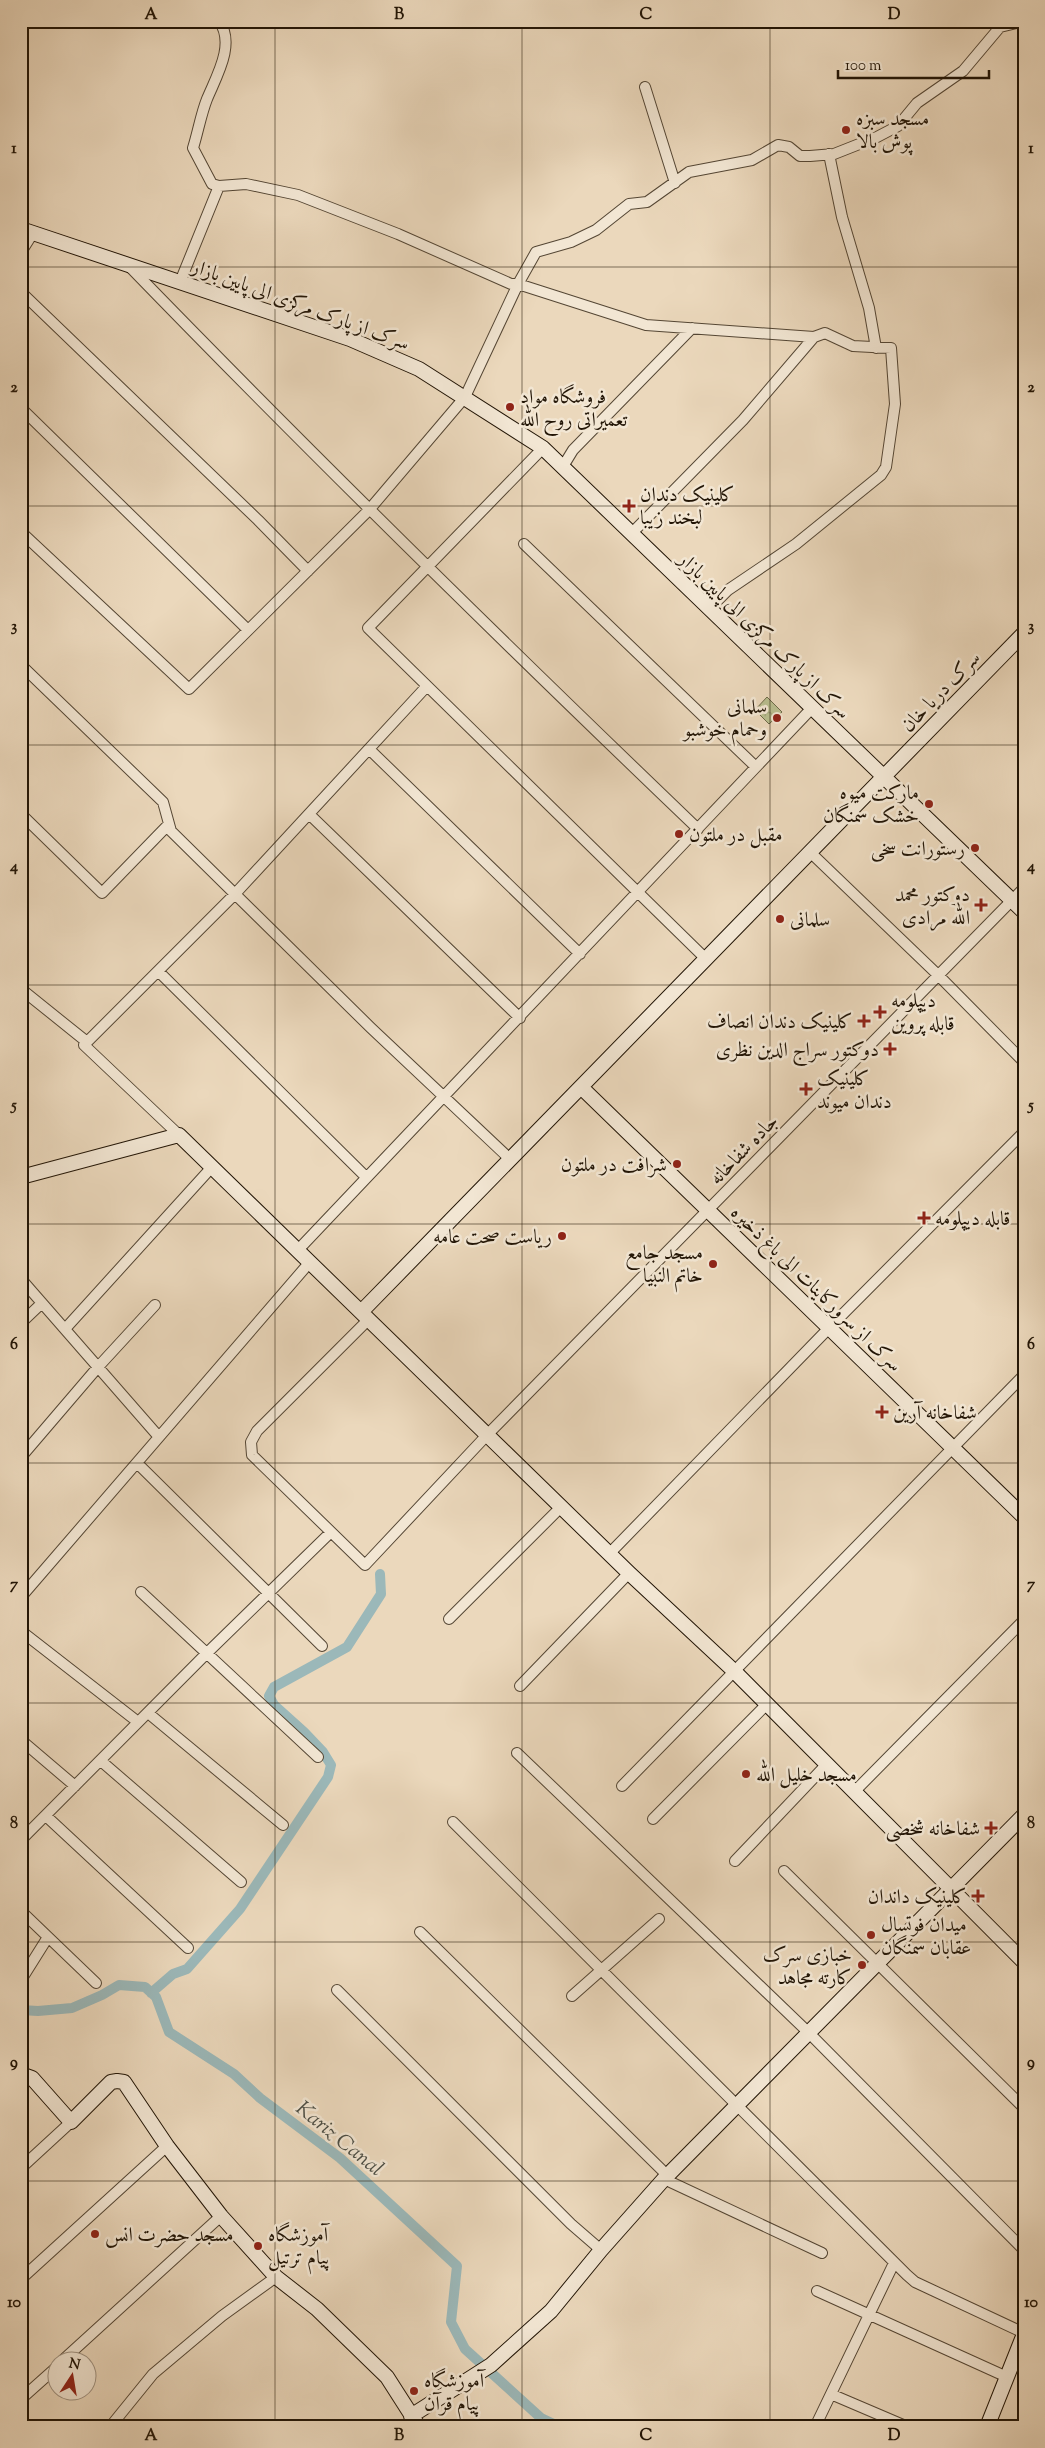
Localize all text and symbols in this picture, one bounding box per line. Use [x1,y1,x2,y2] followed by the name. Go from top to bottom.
[145,4,158,27] text: A
[394,4,404,27] text: B
[640,4,653,27] text: C
[888,4,901,27] text: D
[838,48,989,80] scale bar
[845,56,882,77] text: 100 m
[856,106,929,158] place label: مسجد سبزه پوش بالا
[840,124,852,136] marker: مسجد سبزه پوش بالا
[11,138,17,161] text: 1
[1028,138,1034,161] text: 1
[185,253,413,359] street label: سرک از پارک مرکزی الی پایین بازار
[10,377,18,400] text: 2
[1027,377,1035,400] text: 2
[520,383,627,437] place label: فروشگاه مواد تعمیراتی روح الله
[504,401,516,413] marker: فروشگاه مواد تعمیراتی روح الله
[640,482,735,534] place label: کلینیک دندان لبخند زیبا
[622,499,636,513] marker: کلینیک دندان لبخند زیبا
[669,545,856,727] street label: سرک از پارک مرکزی الی پایین بازار
[11,616,18,639] text: 3
[1028,616,1035,639] text: 3
[895,645,988,740] street label: سرک دریا خان
[681,694,767,747] place label: سلمانی وحمام خوشبو
[771,712,783,724] marker: سلمانی وحمام خوشبو
[823,780,919,832] place label: مارکت میوه خشک سمنگان
[923,798,935,810] marker: مارکت میوه خشک سمنگان
[689,822,783,851] place label: مقبل در ملتون
[673,828,685,840] marker: مقبل در ملتون
[871,836,965,865] place label: رستورانت سخی
[969,842,981,854] marker: رستورانت سخی
[9,856,18,879] text: 4
[1026,856,1035,879] text: 4
[895,882,970,934] place label: دوکتور محمد الله مرادی
[974,898,988,912] marker: دوکتور محمد الله مرادی
[790,907,830,936] place label: سلمانی
[774,913,786,925] marker: سلمانی
[891,988,955,1040] place label: دیپلومه قابله پروین
[873,1005,887,1019] marker: دیپلومه قابله پروین
[707,1009,853,1038] place label: کلینیک دندان انصاف
[857,1014,871,1028] marker: کلینیک دندان انصاف
[716,1037,879,1067] place label: دوکتور سراج الدین نظری
[883,1042,897,1056] marker: دوکتور سراج الدین نظری
[817,1066,892,1118] place label: کلینیک دندان میوند
[799,1082,813,1096] marker: کلینیک دندان میوند
[9,1095,17,1118] text: 5
[1026,1095,1034,1118] text: 5
[703,1109,786,1193] street label: جاده شفاخانه
[561,1152,667,1181] place label: شرافت در ملتون
[671,1158,683,1170] marker: شرافت در ملتون
[722,1200,908,1380] street label: سرک از سرورکاینات الی باغ ذخیره
[935,1206,1010,1235] place label: قابله دیپلومه
[917,1211,931,1225] marker: قابله دیپلومه
[433,1224,552,1253] place label: ریاست صحت عامه
[556,1230,568,1242] marker: ریاست صحت عامه
[625,1240,703,1293] place label: مسجد جامع خاتم النبیا
[707,1258,719,1270] marker: مسجد جامع خاتم النبیا
[10,1334,18,1357] text: 6
[1027,1334,1035,1357] text: 6
[893,1400,977,1429] place label: شفاخانه آرین
[875,1405,889,1419] marker: شفاخانه آرین
[10,1574,19,1597] text: 7
[1027,1574,1036,1597] text: 7
[756,1759,857,1791] place label: مسجد خلیل الله
[740,1768,752,1780] marker: مسجد خلیل الله
[10,1813,18,1836] text: 8
[1027,1813,1035,1836] text: 8
[885,1816,980,1845] place label: شفاخانه شخصی
[984,1821,998,1835] marker: شفاخانه شخصی
[868,1884,967,1913] place label: کلینیک داندان
[971,1889,985,1903] marker: کلینیک داندان
[881,1912,971,1964] place label: میدان فوتسال عقابان سمنگان
[865,1929,877,1941] marker: میدان فوتسال عقابان سمنگان
[763,1942,852,1994] place label: خبازی سرک کارته مجاهد
[856,1959,868,1971] marker: خبازی سرک کارته مجاهد
[10,2052,18,2075] text: 9
[1027,2052,1035,2075] text: 9
[288,2095,389,2184] water label: Kariz Canal
[268,2221,331,2275] place label: آموزشگاه پیام ترتیل
[105,2222,234,2251] place label: مسجد حضرت انس
[89,2228,101,2240] marker: مسجد حضرت انس
[252,2240,264,2252] marker: آموزشگاه پیام ترتیل
[7,2292,21,2315] text: 10
[1024,2292,1038,2315] text: 10
[48,2350,98,2400] north arrow
[67,2354,82,2376] text: N
[424,2367,487,2421] place label: آموزشگاه پیام قرآن
[408,2385,420,2397] marker: آموزشگاه پیام قرآن
[145,2425,158,2448] text: A
[394,2425,404,2448] text: B
[640,2425,653,2448] text: C
[888,2425,901,2448] text: D

